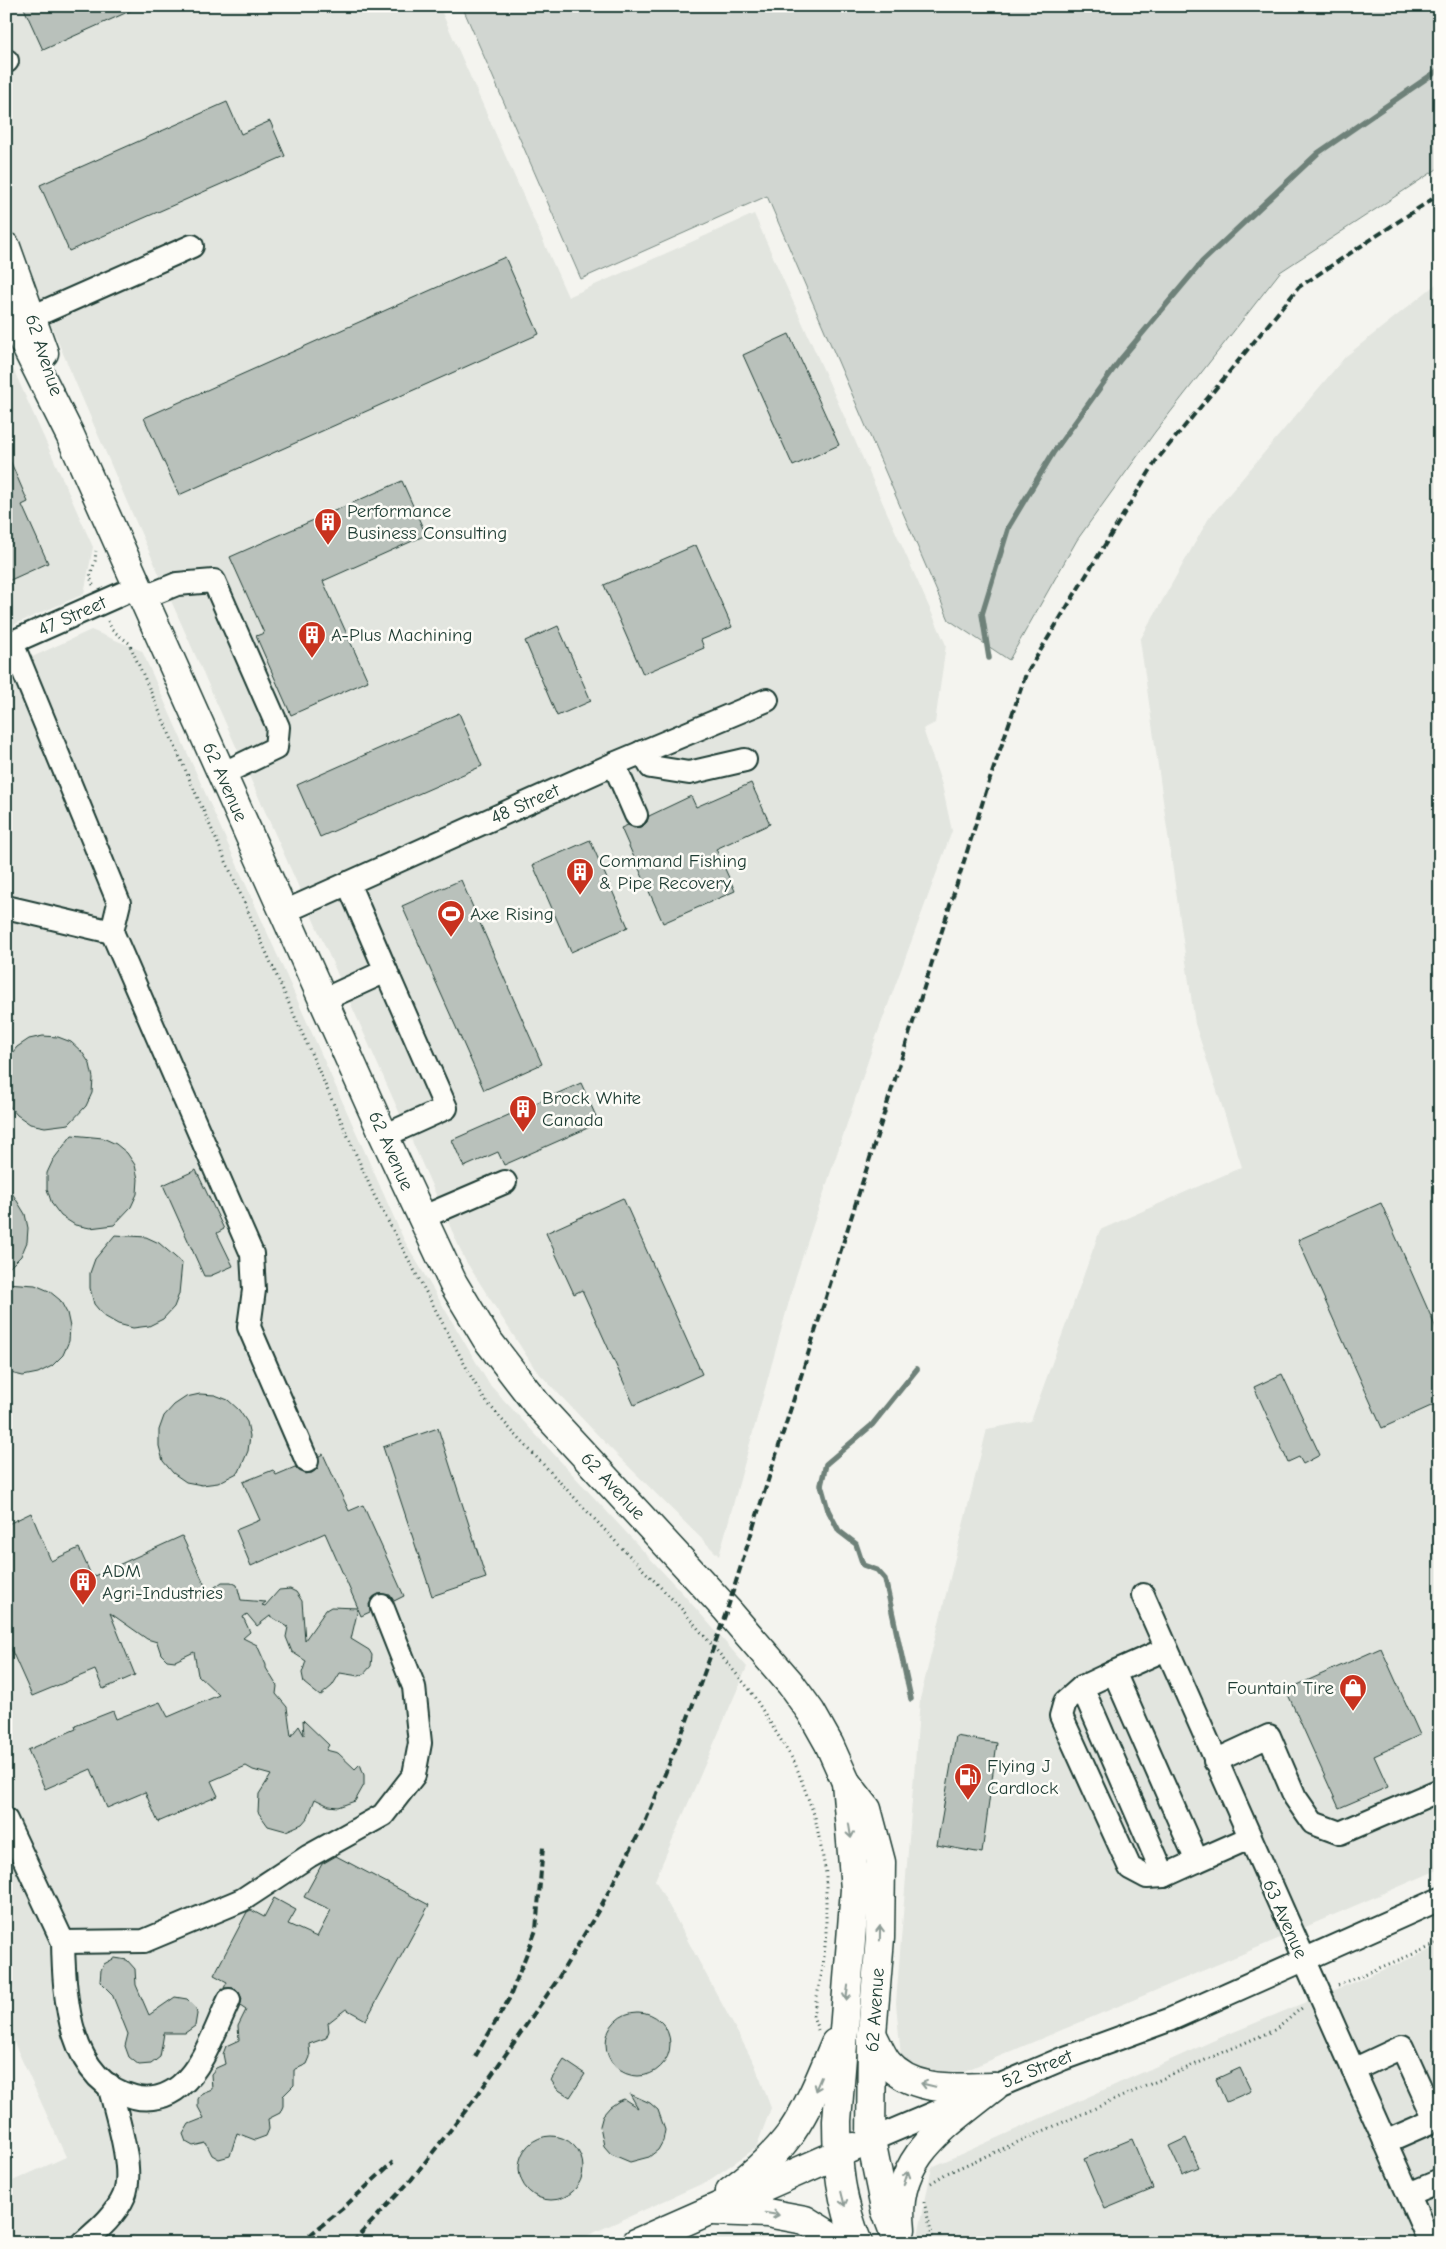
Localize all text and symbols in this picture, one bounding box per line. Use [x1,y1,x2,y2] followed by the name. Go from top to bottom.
[20,311,68,399] street label: 62 Avenue
[347,500,507,544] place label: Performance Business Consulting
[313,507,343,546] building icon: Performance Business Consulting
[35,591,110,641] street label: 47 Street
[297,620,327,659] building icon: A-Plus Machining
[331,624,473,646] place label: A-Plus Machining
[198,739,252,825] street label: 62 Avenue
[487,779,563,829] street label: 48 Street
[599,850,747,894] place label: Command Fishing & Pipe Recovery
[565,857,595,896] building icon: Command Fishing & Pipe Recovery
[436,899,466,938] sports icon: Axe Rising
[470,903,554,925] place label: Axe Rising
[542,1087,641,1131] place label: Brock White Canada
[508,1094,538,1133] building icon: Brock White Canada
[364,1108,418,1194] street label: 62 Avenue
[576,1448,650,1524] street label: 62 Avenue
[102,1560,223,1604] place label: ADM Agri-Industries
[68,1567,98,1606] building icon: ADM Agri-Industries
[1338,1673,1368,1712] shop icon: Fountain Tire
[1227,1677,1334,1699] place label: Fountain Tire
[987,1755,1059,1799] place label: Flying J Cardlock
[953,1762,983,1801] fuel station icon: Flying J Cardlock
[845,1822,855,1838] one-way arrow
[1258,1876,1312,1962] street label: 63 Avenue
[876,1925,885,1941] one-way arrow
[861,1967,889,2053] street label: 62 Avenue
[842,1984,852,2000] one-way arrow
[998,2045,1076,2093] street label: 52 Street
[813,2075,822,2091] one-way arrow
[921,2080,937,2089] one-way arrow
[902,2170,911,2186] one-way arrow
[839,2191,848,2207] one-way arrow
[763,2210,779,2220] one-way arrow

